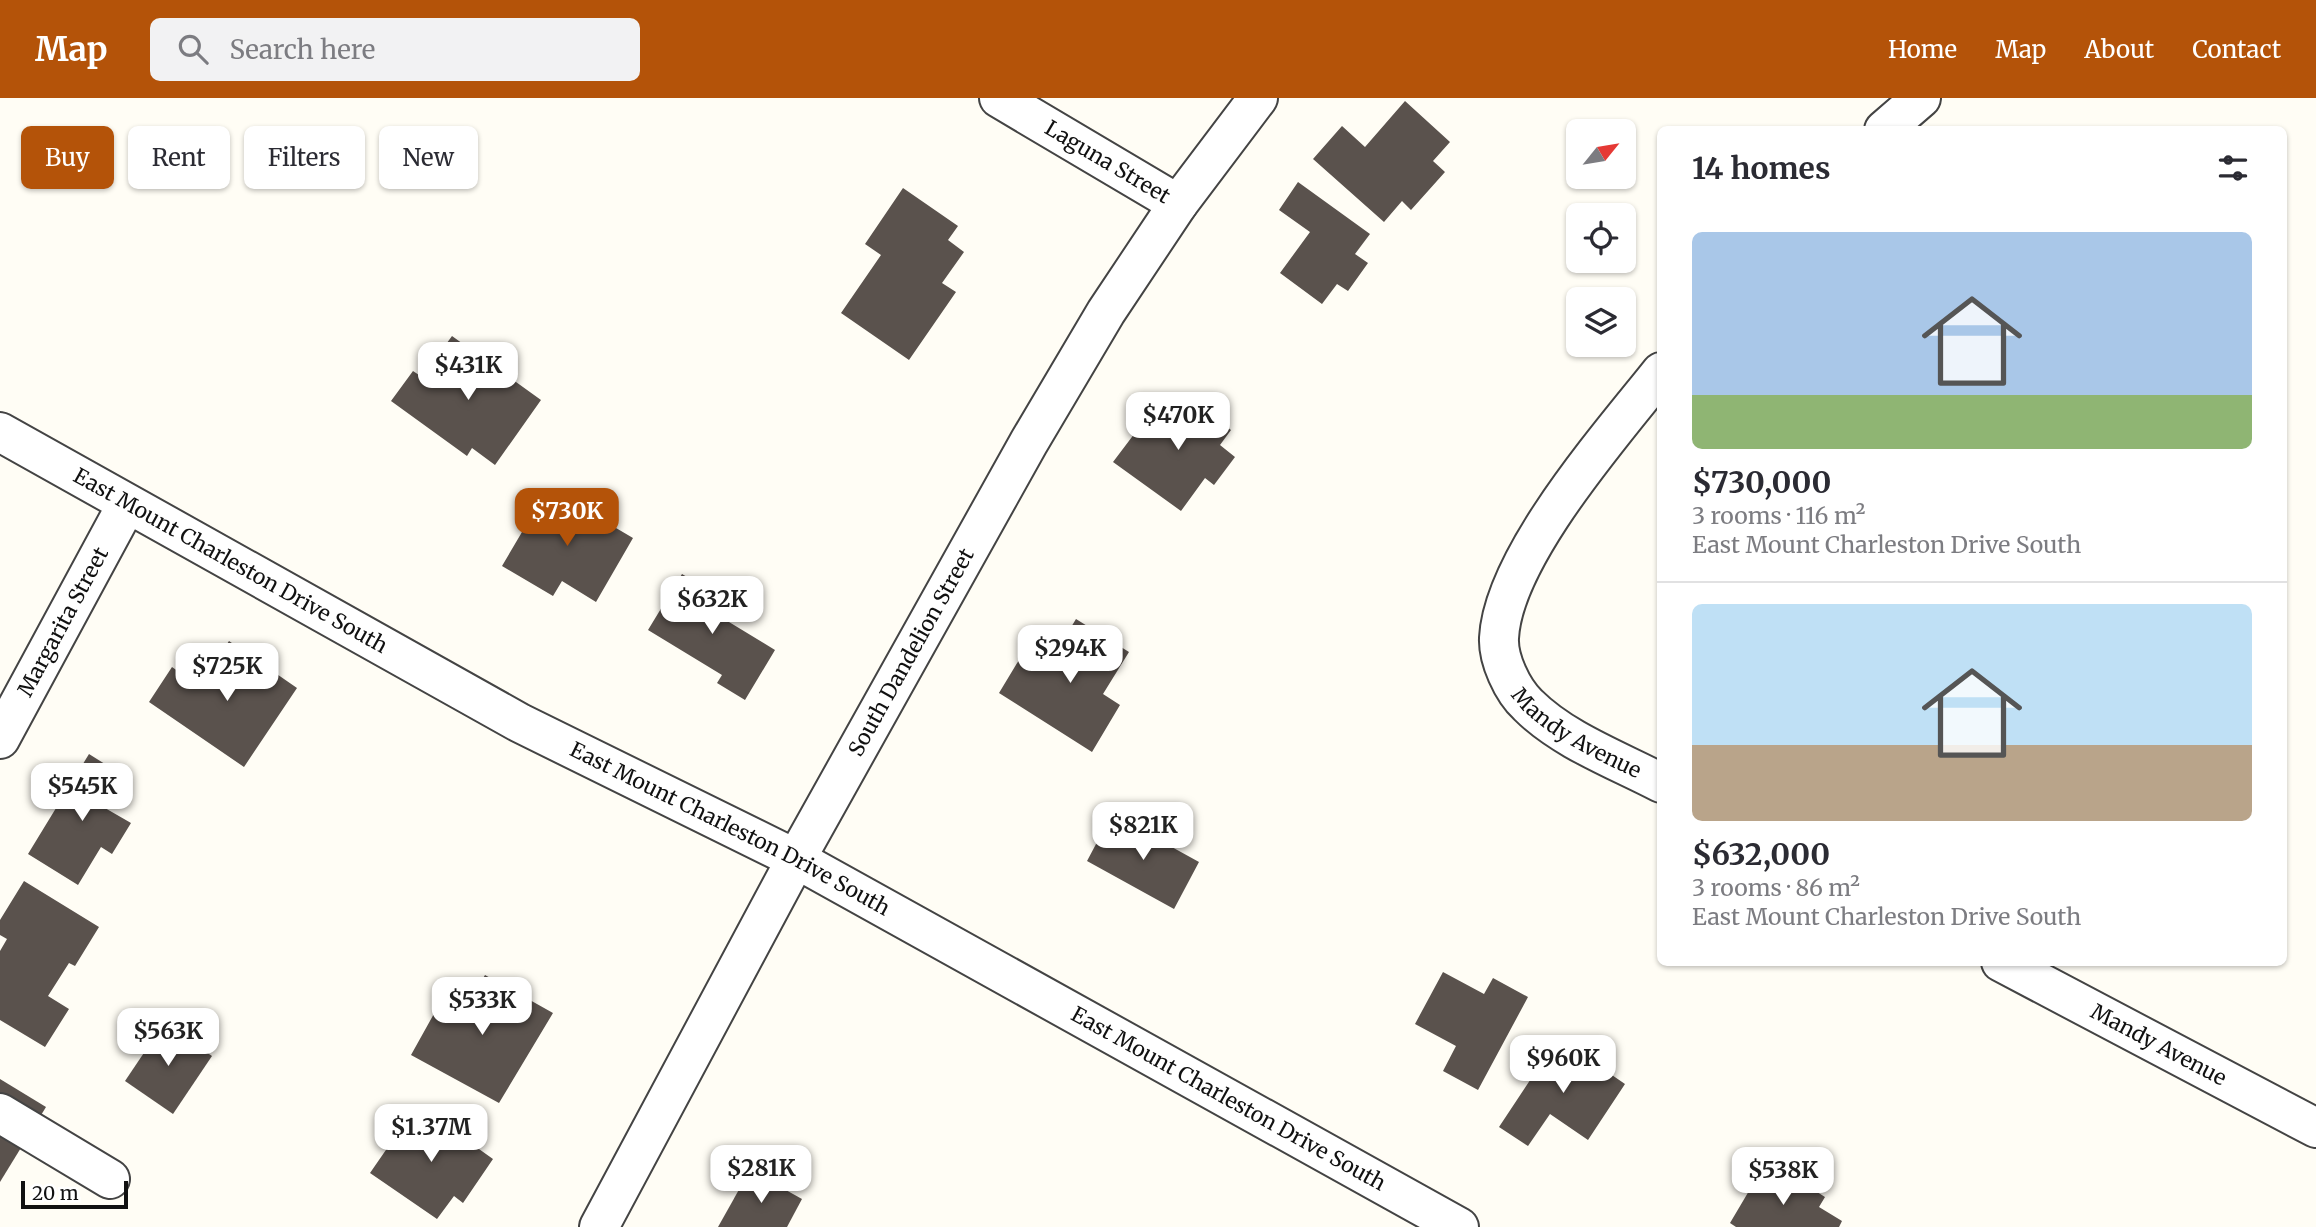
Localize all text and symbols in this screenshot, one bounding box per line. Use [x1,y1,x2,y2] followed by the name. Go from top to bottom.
[150,18,640,81] search box
[35,29,108,70] text: Map
[174,30,212,68] icon: search
[230,33,375,66] text: Search here
[1888,34,1957,65] text: Home
[1995,34,2046,65] text: Map
[2084,34,2154,65] text: About
[2192,34,2281,65] text: Contact
[1040,114,1175,209] street label: Laguna Street
[1566,119,1636,189] north arrow
[1566,119,1636,357] map controls
[21,126,114,189] chip: Buy
[128,126,230,189] chip: Rent
[244,126,365,189] chip: Filters
[379,126,478,189] chip: New
[1692,149,1830,187] text: 14 homes
[2214,149,2252,187] icon: filters
[1566,203,1636,273] button: locate
[1909,278,2035,404] icon: home
[1566,287,1636,357] button: layers
[419,342,517,402] pin: $431K
[434,350,502,379] text: $431K
[1129,392,1227,452] pin: $470K
[1142,400,1214,429] text: $470K
[69,462,392,659] street label: East Mount Charleston Drive South
[1692,463,1831,501] text: $730,000
[518,489,616,548] pin: $730K
[531,496,603,525] text: $730K
[1692,501,1866,530] text: 3 rooms · 116 m²
[1692,530,2081,559] text: East Mount Charleston Drive South
[12,542,114,701] street label: Margarita Street
[842,543,980,761] street label: South Dandelion Street
[663,576,761,636] pin: $632K
[676,584,748,613] text: $632K
[1021,626,1119,685] pin: $294K
[1034,633,1106,662] text: $294K
[178,644,276,703] pin: $725K
[1909,650,2035,776] icon: home
[192,651,262,680] text: $725K
[1506,682,1646,784] street label: Mandy Avenue
[566,736,895,921] street label: East Mount Charleston Drive South
[33,764,131,823] pin: $545K
[47,771,117,800] text: $545K
[1094,802,1192,862] pin: $821K
[1108,810,1178,839] text: $821K
[1692,835,1830,873] text: $632,000
[1692,873,1860,902] text: 3 rooms · 86 m²
[1692,902,2081,931] text: East Mount Charleston Drive South
[433,978,531,1037] pin: $533K
[448,985,516,1014] text: $533K
[2086,998,2231,1091] street label: Mandy Avenue
[1066,1000,1391,1197] street label: East Mount Charleston Drive South
[119,1009,217,1068] pin: $563K
[133,1016,203,1045] text: $563K
[1514,1035,1612,1095] pin: $960K
[1526,1043,1600,1072] text: $960K
[374,1104,488,1164] pin: $1.37M
[391,1112,471,1141] text: $1.37M
[712,1146,810,1205] pin: $281K
[1734,1148,1832,1207] pin: $538K
[726,1153,796,1182] text: $281K
[1748,1155,1818,1184] text: $538K
[21,1178,128,1210] scale bar
[32,1181,79,1205] text: 20 m

